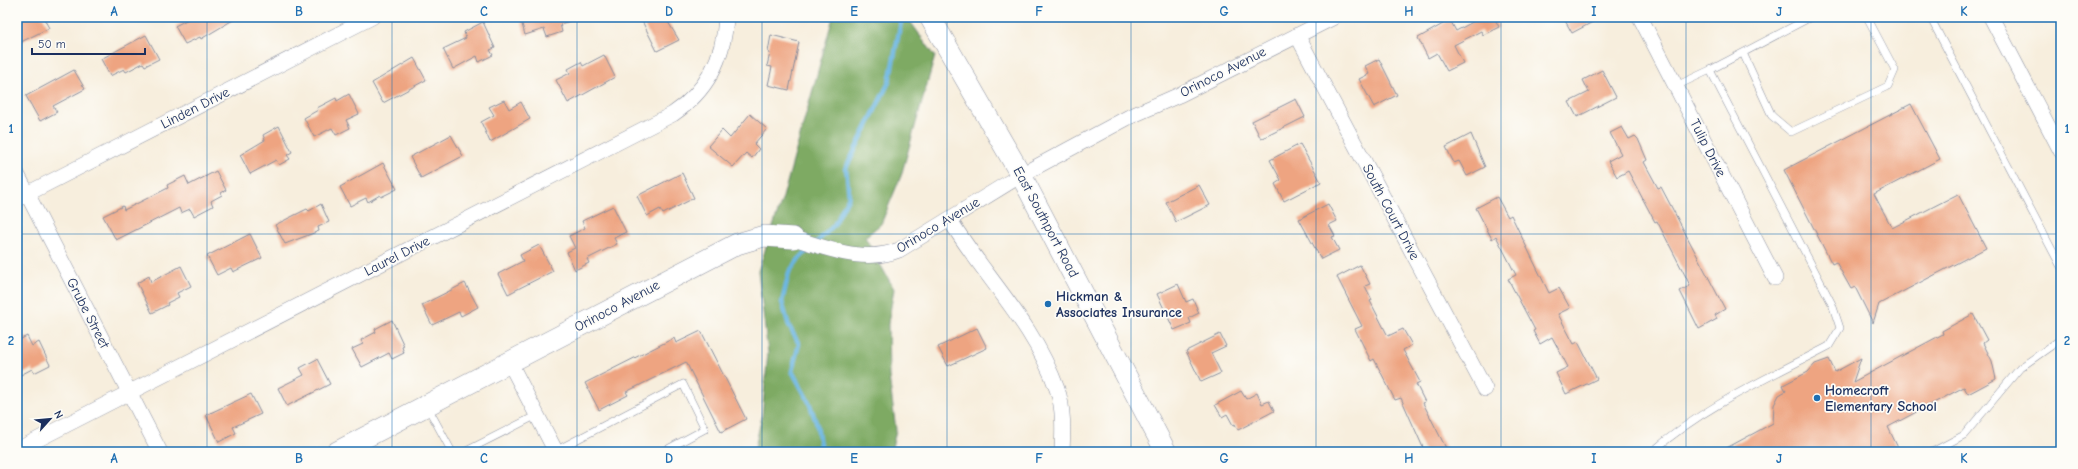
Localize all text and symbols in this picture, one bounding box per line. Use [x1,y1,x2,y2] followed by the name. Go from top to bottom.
[110,4,118,19] text: A
[295,4,303,19] text: B
[480,4,488,19] text: C
[665,4,673,19] text: D
[850,4,858,19] text: E
[1035,4,1043,19] text: F
[1219,4,1229,19] text: G
[1404,4,1414,19] text: H
[1591,4,1597,19] text: I
[1776,4,1782,19] text: J
[1960,4,1968,19] text: K
[32,30,145,56] scale bar
[38,37,66,51] text: 50 m
[1177,43,1269,101] street label: Orinoco Avenue
[158,83,232,133] street label: Linden Drive
[1686,116,1730,180] street label: Tulip Drive
[8,121,14,136] text: 1
[2064,121,2070,136] text: 1
[1359,161,1423,263] street label: South Court Drive
[1010,164,1082,280] street label: East Southport Road
[893,193,983,257] street label: Orinoco Avenue
[361,232,433,280] street label: Laurel Drive
[63,275,113,352] street label: Grube Street
[571,276,663,336] street label: Orinoco Avenue
[1056,288,1182,321] place label: Hickman & Associates Insurance
[1043,299,1053,309] marker: Hickman & Associates Insurance
[8,333,14,348] text: 2
[2064,333,2070,348] text: 2
[1825,382,1937,415] place label: Homecroft Elementary School
[1812,393,1822,403] marker: Homecroft Elementary School
[30,399,70,439] north arrow
[51,409,66,421] text: N
[110,451,118,466] text: A
[295,451,303,466] text: B
[480,451,488,466] text: C
[665,451,673,466] text: D
[850,451,858,466] text: E
[1035,451,1043,466] text: F
[1219,451,1229,466] text: G
[1404,451,1414,466] text: H
[1591,451,1597,466] text: I
[1776,451,1782,466] text: J
[1960,451,1968,466] text: K

